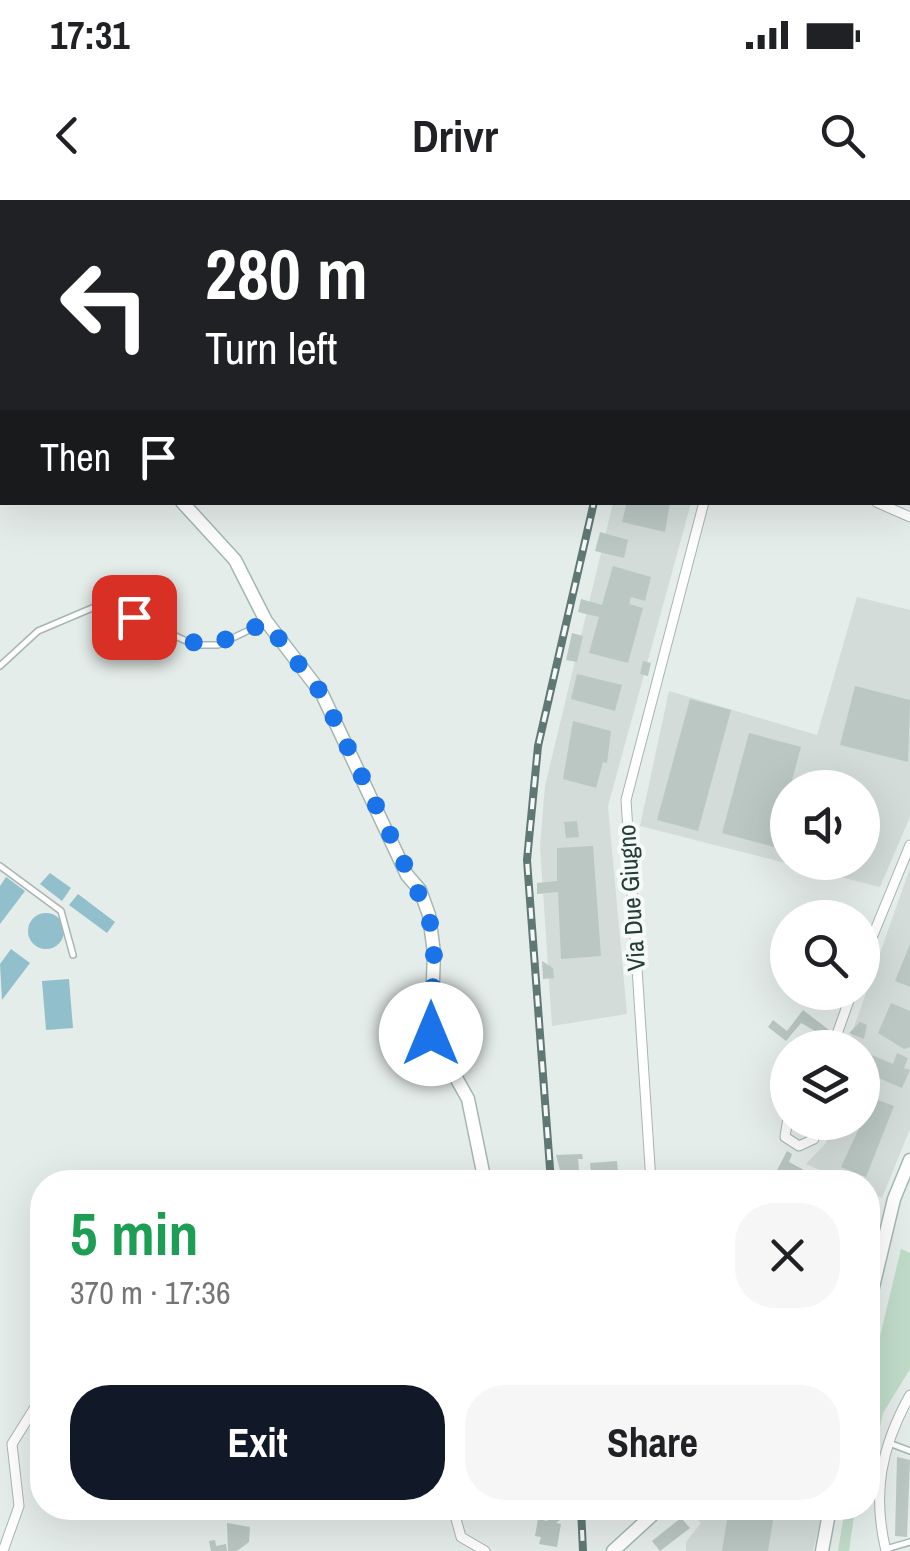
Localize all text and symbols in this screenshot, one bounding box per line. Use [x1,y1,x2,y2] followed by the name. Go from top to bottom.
[50,10,130,61] text: 17:31
[412,105,498,166] text: Drivr
[40,108,95,163] icon: back
[815,108,870,163] icon: search
[205,227,368,321] text: 280 m
[40,240,170,370] icon: left
[205,317,337,378] text: Turn left
[131,430,186,485] icon: arrive
[40,432,111,483] text: Then
[92,575,177,660] pin
[107,590,162,645] icon: arrive
[770,770,880,1140] map controls
[770,770,880,880] button: sound
[609,824,653,972] street label: Via Due Giugno
[770,900,880,1010] button: search
[379,982,483,1086] position arrow
[770,1030,880,1140] button: layers
[70,1193,199,1274] text: 5 min
[735,1203,840,1308] button: close
[70,1271,230,1314] text: 370 m · 17:36
[70,1385,445,1500] button: Exit
[465,1385,840,1500] button: Share

